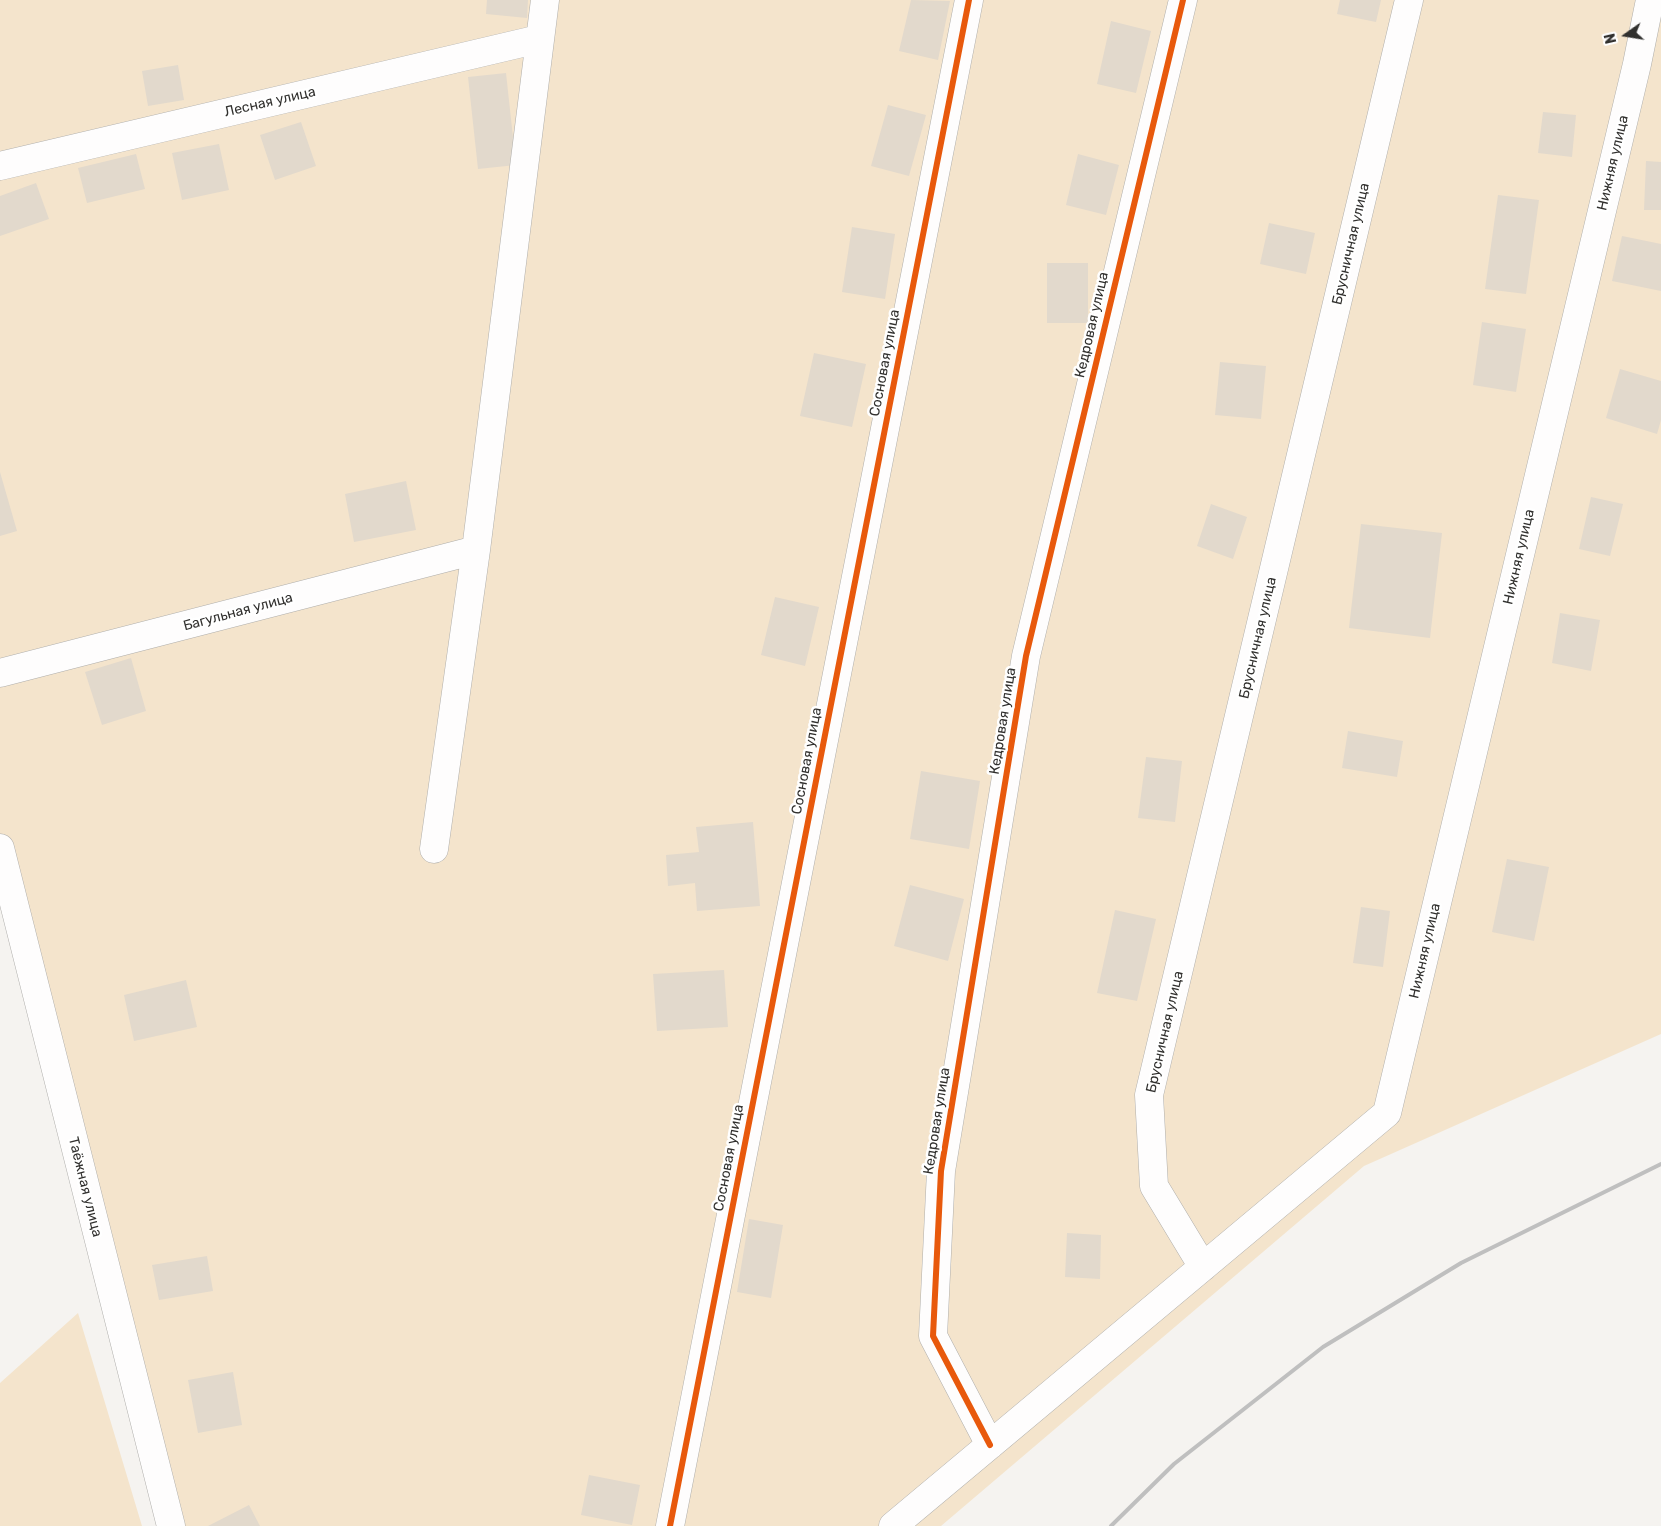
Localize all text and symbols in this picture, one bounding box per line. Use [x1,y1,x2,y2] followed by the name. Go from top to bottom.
[1601,10,1651,60] north arrow
[1601,32,1620,45] text: N
[223,83,317,121] street label: Лесная улица
[1594,114,1632,212] street label: Нижняя улица
[1329,181,1373,307] street label: Брусничная улица
[1072,270,1112,380] street label: Кедровая улица
[866,308,904,418] street label: Сосновая улица
[1500,508,1538,606] street label: Нижняя улица
[1236,575,1280,701] street label: Брусничная улица
[181,589,295,635] street label: Багульная улица
[986,666,1020,776] street label: Кедровая улица
[788,706,826,816] street label: Сосновая улица
[1406,902,1444,1000] street label: Нижняя улица
[1143,969,1187,1095] street label: Брусничная улица
[920,1066,954,1176] street label: Кедровая улица
[710,1103,748,1213] street label: Сосновая улица
[64,1135,106,1239] street label: Таёжная улица

